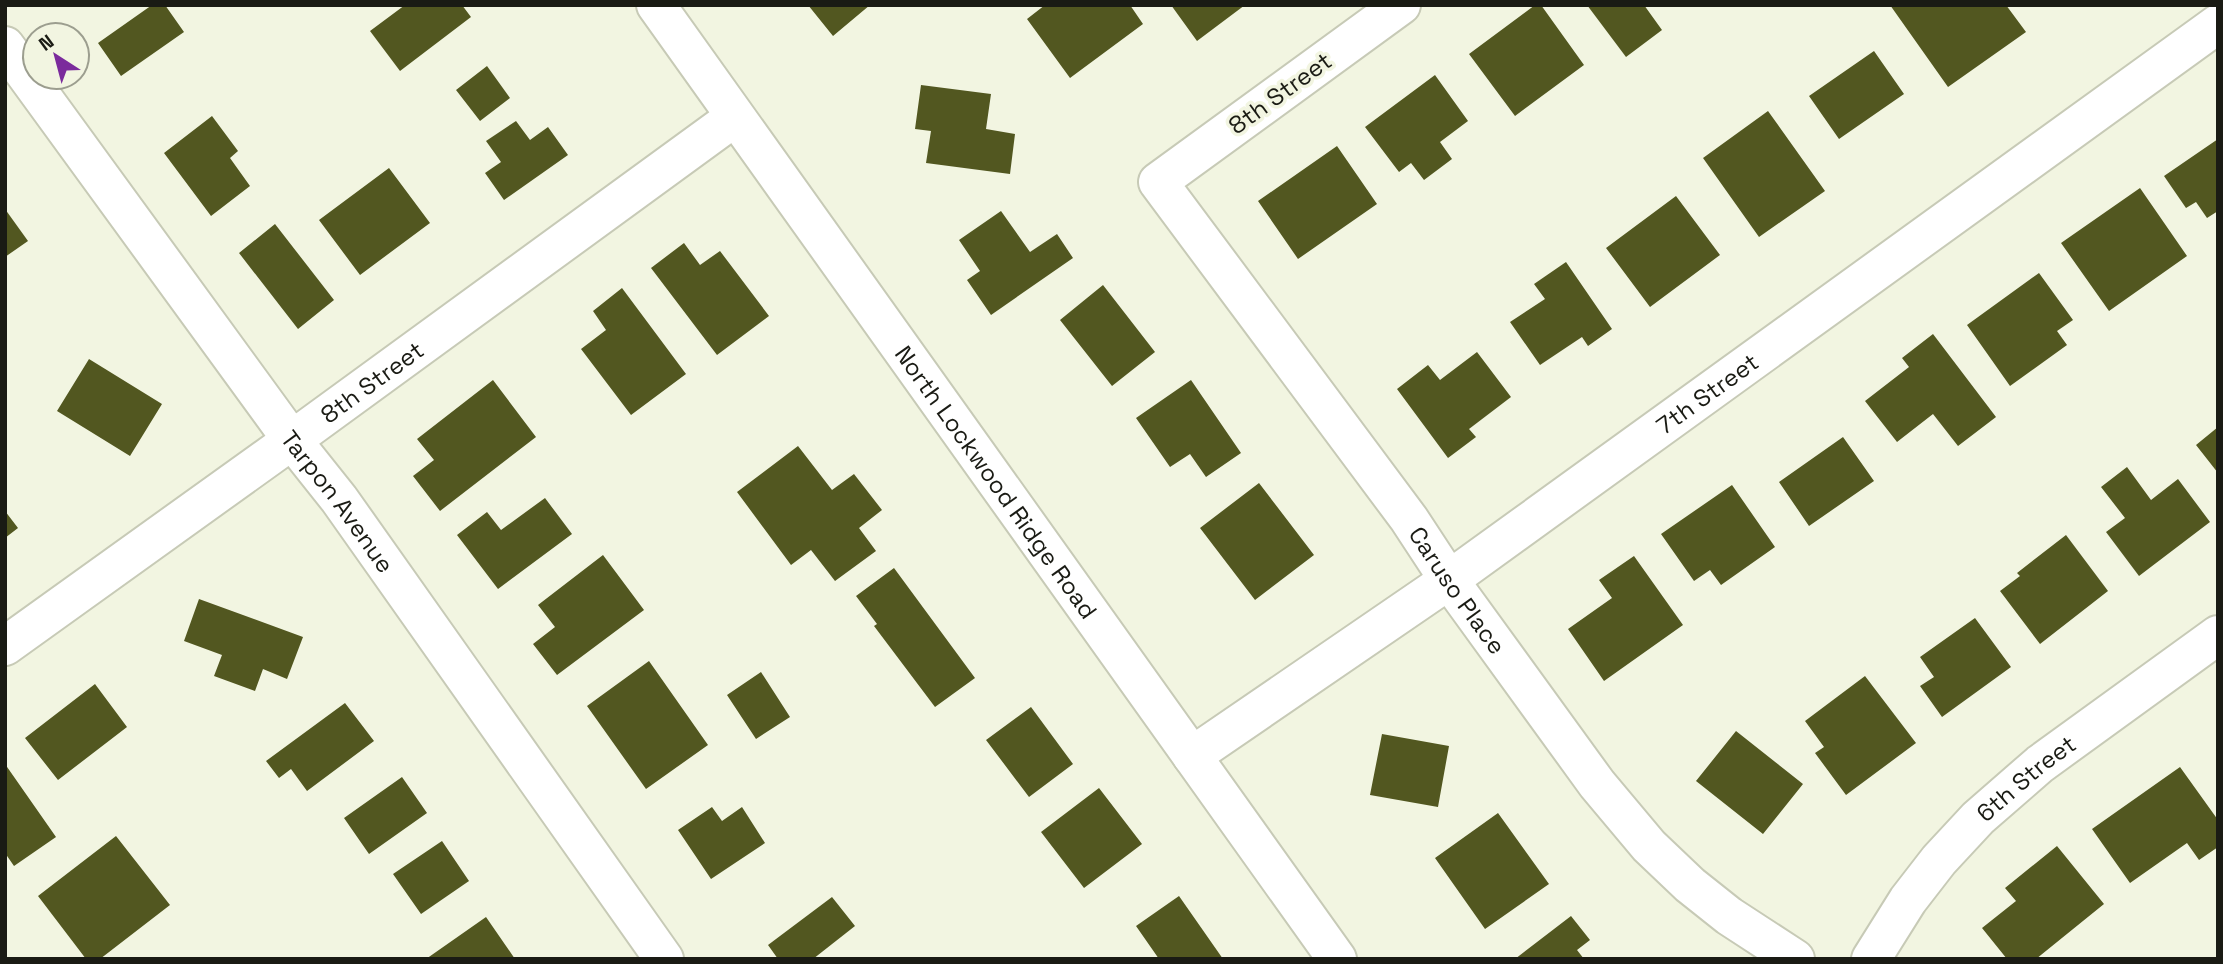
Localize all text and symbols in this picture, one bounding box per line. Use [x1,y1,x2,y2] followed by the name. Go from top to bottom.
[21,21,91,91] north arrow
[34,29,59,57] text: N
[1222,45,1338,141] street label: 8th Street
[314,334,429,430] street label: 8th Street
[888,339,1105,625] street label: North Lockwood Ridge Road
[1650,346,1764,441] street label: 7th Street
[274,424,402,579] street label: Tarpon Avenue
[1402,520,1513,660] street label: Caruso Place
[1970,728,2082,828] street label: 6th Street

